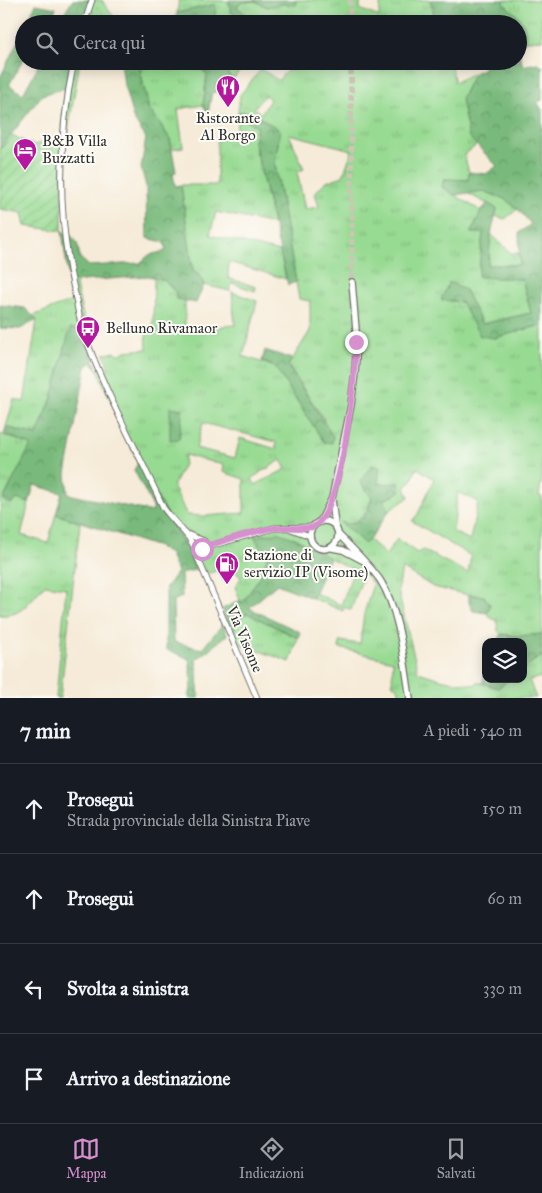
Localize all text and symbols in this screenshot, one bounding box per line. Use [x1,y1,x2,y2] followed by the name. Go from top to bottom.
[15,15,527,70] search box
[33,29,61,57] icon: search
[73,31,145,54] text: Cerca qui
[215,74,241,108] restaurant icon: Ristorante Al Borgo
[196,109,260,144] place label: Ristorante Al Borgo
[42,132,107,167] place label: B&B Villa Buzzatti
[12,137,38,171] hotel icon: B&B Villa Buzzatti
[75,315,101,349] bus stop icon: Belluno Rivamaor
[106,319,218,337] place label: Belluno Rivamaor
[345,331,368,354] route end
[191,538,214,561] route start
[244,546,368,582] place label: Stazione di servizio IP (Visome)
[214,551,240,585] fuel station icon: Stazione di servizio IP (Visome)
[223,602,267,675] street label: Via Visome
[482,638,527,683] map controls
[482,638,527,683] button: layers
[20,718,71,744] text: 7 min
[424,721,522,740] text: A piedi · 540 m
[67,788,134,811] text: Prosegui
[20,795,48,823] icon: ahead
[482,799,522,818] text: 150 m
[67,811,310,830] text: Strada provinciale della Sinistra Piave
[20,885,48,913] icon: ahead
[67,887,134,910] text: Prosegui
[488,889,522,908] text: 60 m
[20,975,48,1003] icon: left
[67,977,189,1000] text: Svolta a sinistra
[483,979,522,998] text: 330 m
[20,1065,48,1093] icon: arrive
[67,1067,230,1090] text: Arrivo a destinazione
[66,1135,107,1182] tab: Mappa
[239,1135,304,1182] tab: Indicazioni
[437,1135,476,1182] tab: Salvati

